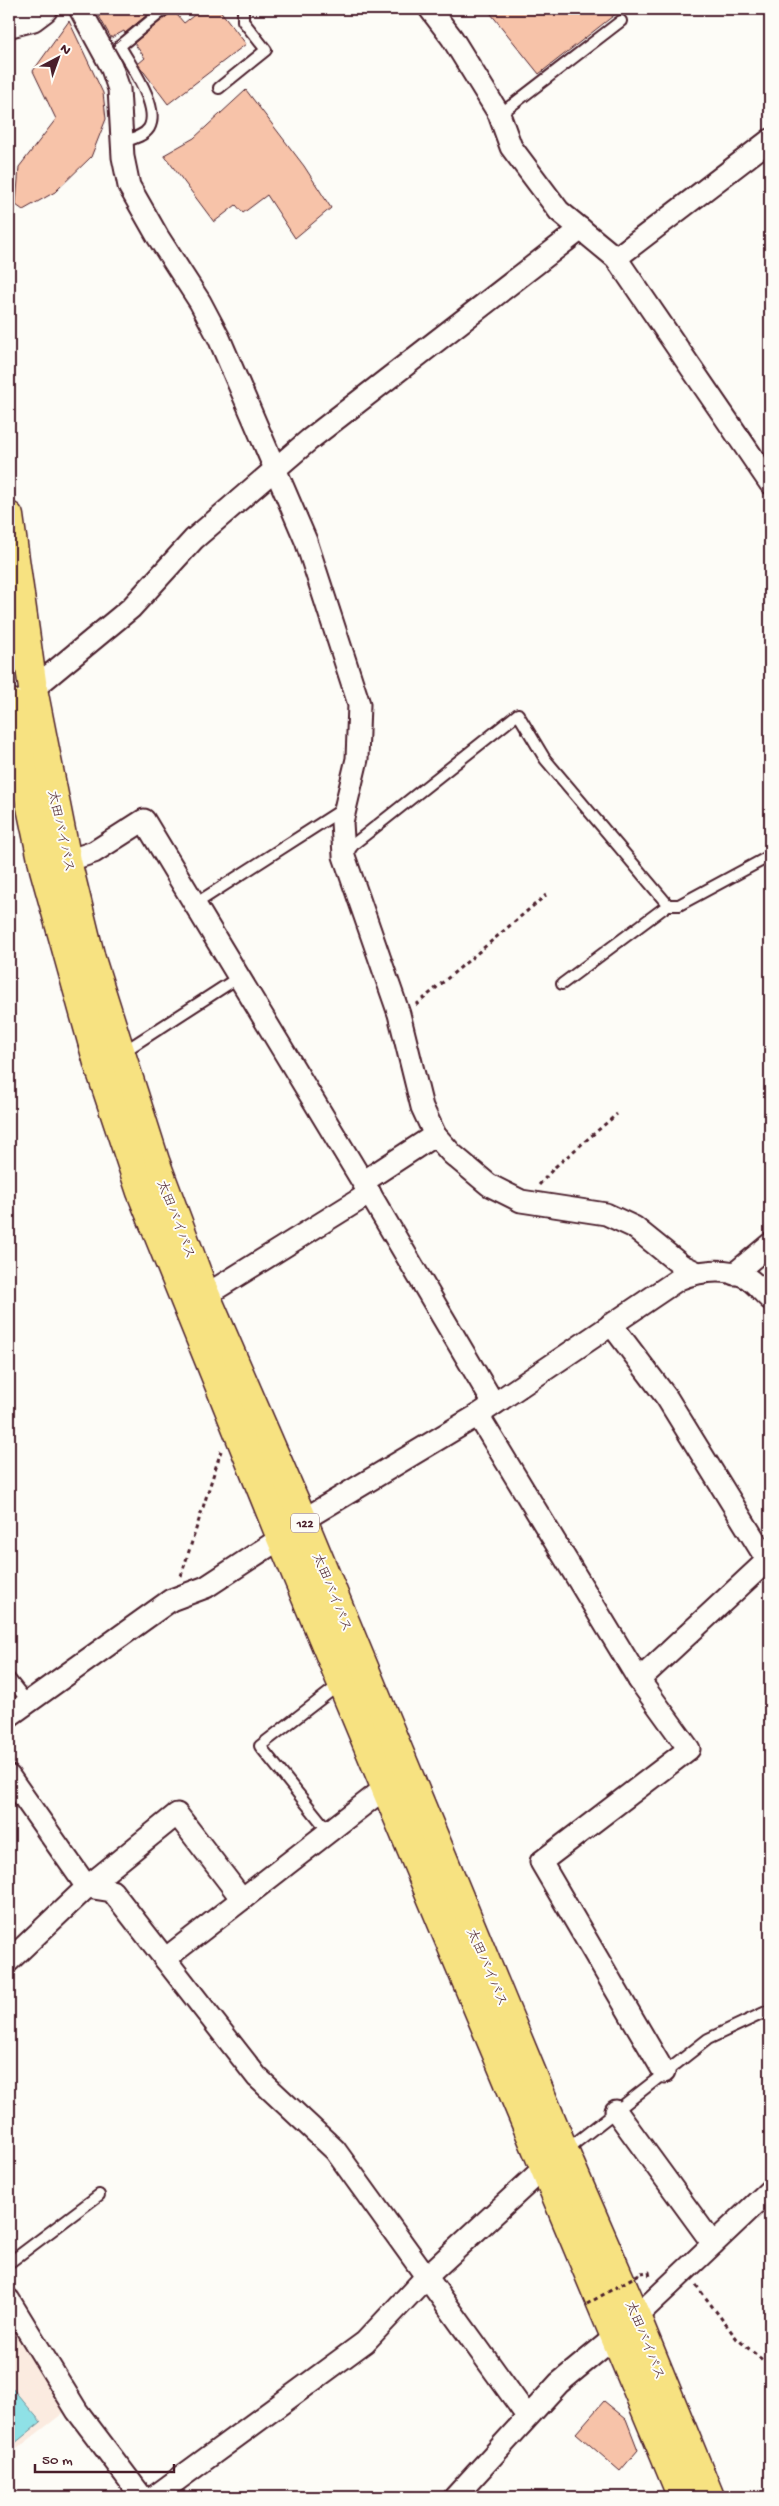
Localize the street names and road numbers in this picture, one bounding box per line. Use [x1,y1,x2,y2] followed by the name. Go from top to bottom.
[43,789,77,874] street label: 太田バイパス
[152,1178,198,1262] street label: 太田バイパス
[291,1514,319,1532] road number: 122
[307,1551,354,1635] street label: 太田バイパス
[462,1926,510,2010] street label: 太田バイパス
[620,2299,667,2383] street label: 太田バイパス

